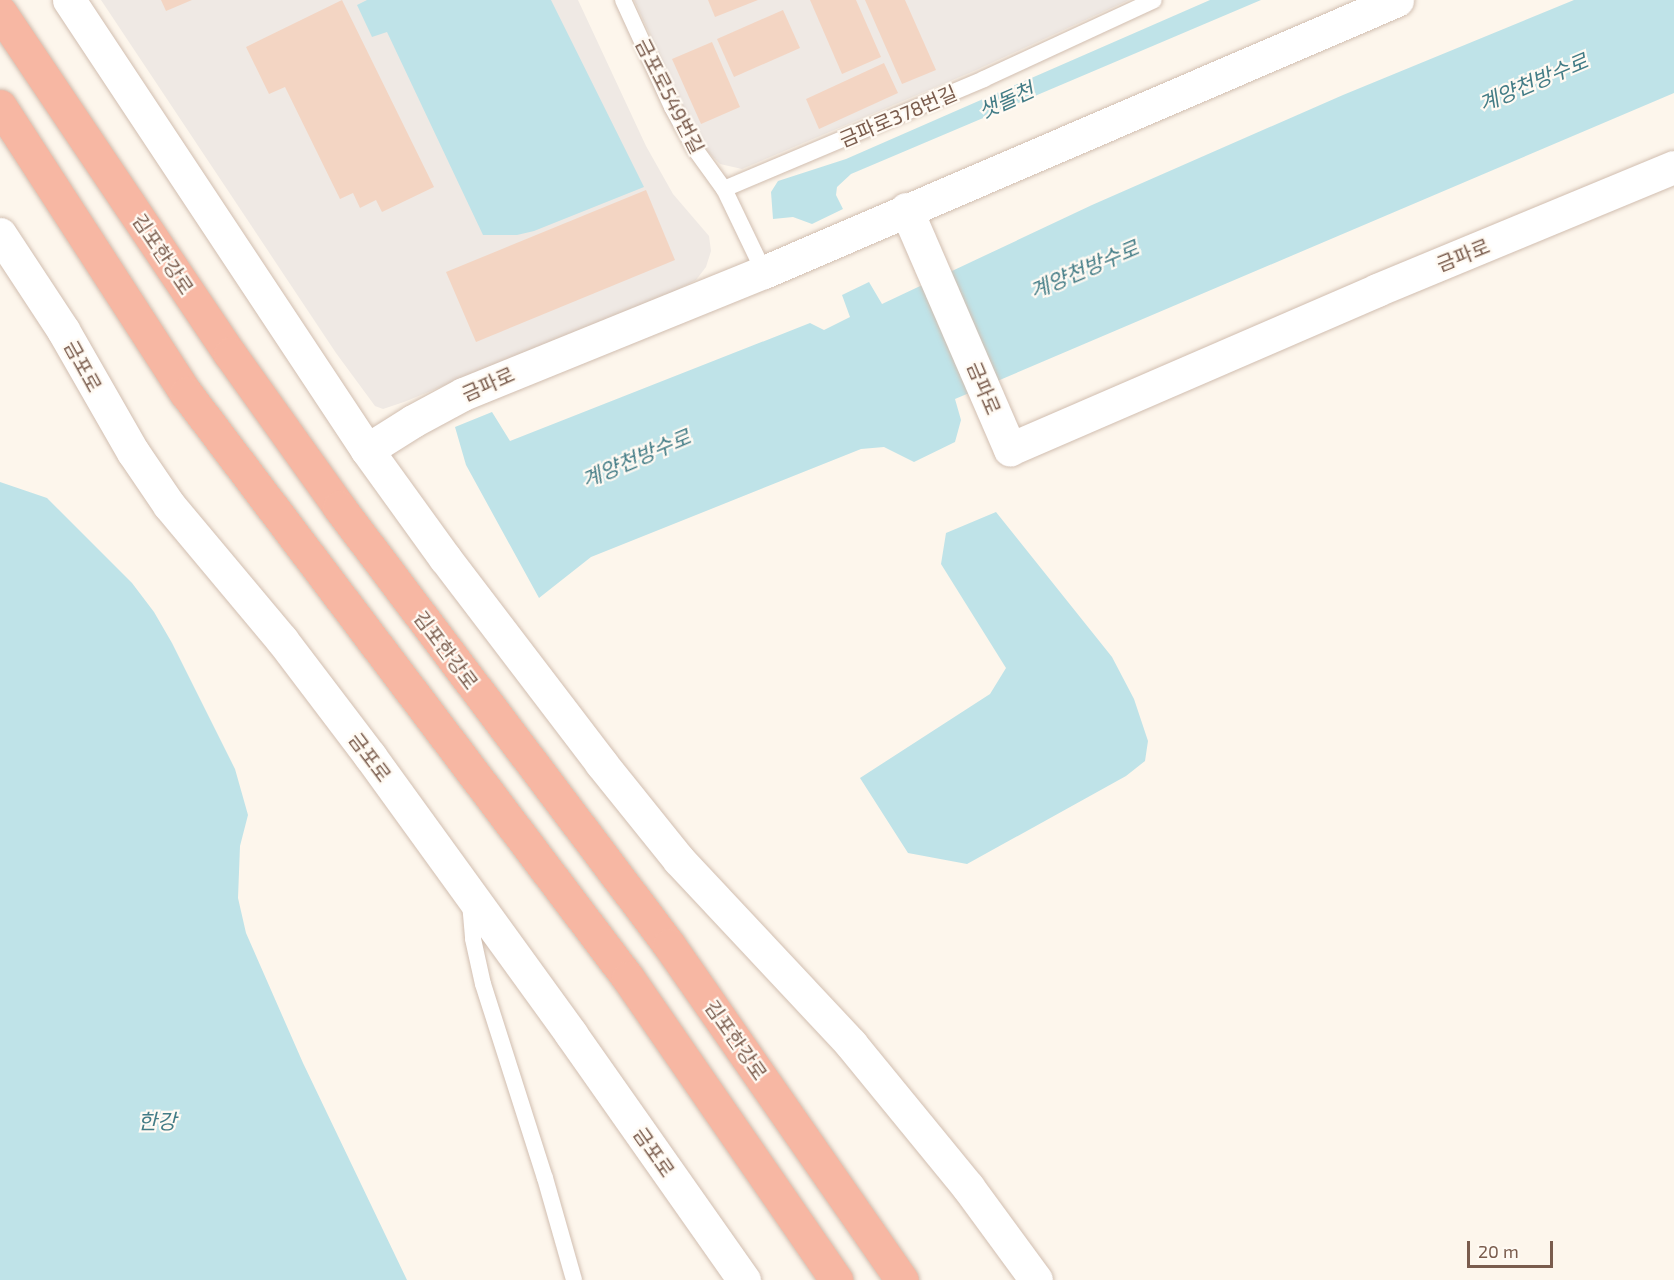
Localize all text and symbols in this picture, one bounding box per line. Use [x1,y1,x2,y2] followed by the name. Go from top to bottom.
[631,34,709,158] street label: 금포로549번길
[1475,48,1591,116] water label: 계양천방수로
[974,77,1038,123] water label: 샛돌천
[836,80,960,152] street label: 금파로378번길
[127,209,199,299] street label: 김포한강로
[1433,234,1493,276] street label: 금파로
[1026,235,1142,303] water label: 계양천방수로
[59,336,107,396] street label: 금포로
[962,358,1006,418] street label: 금파로
[458,362,518,406] street label: 금파로
[578,424,694,492] water label: 계양천방수로
[409,606,483,694] street label: 김포한강로
[344,728,396,786] street label: 금포로
[700,995,772,1085] street label: 김포한강로
[138,1108,176,1134] water label: 한강
[628,1123,680,1181] street label: 금포로
[1470,1229,1556,1267] scale bar
[1478,1240,1519,1262] text: 20 m

